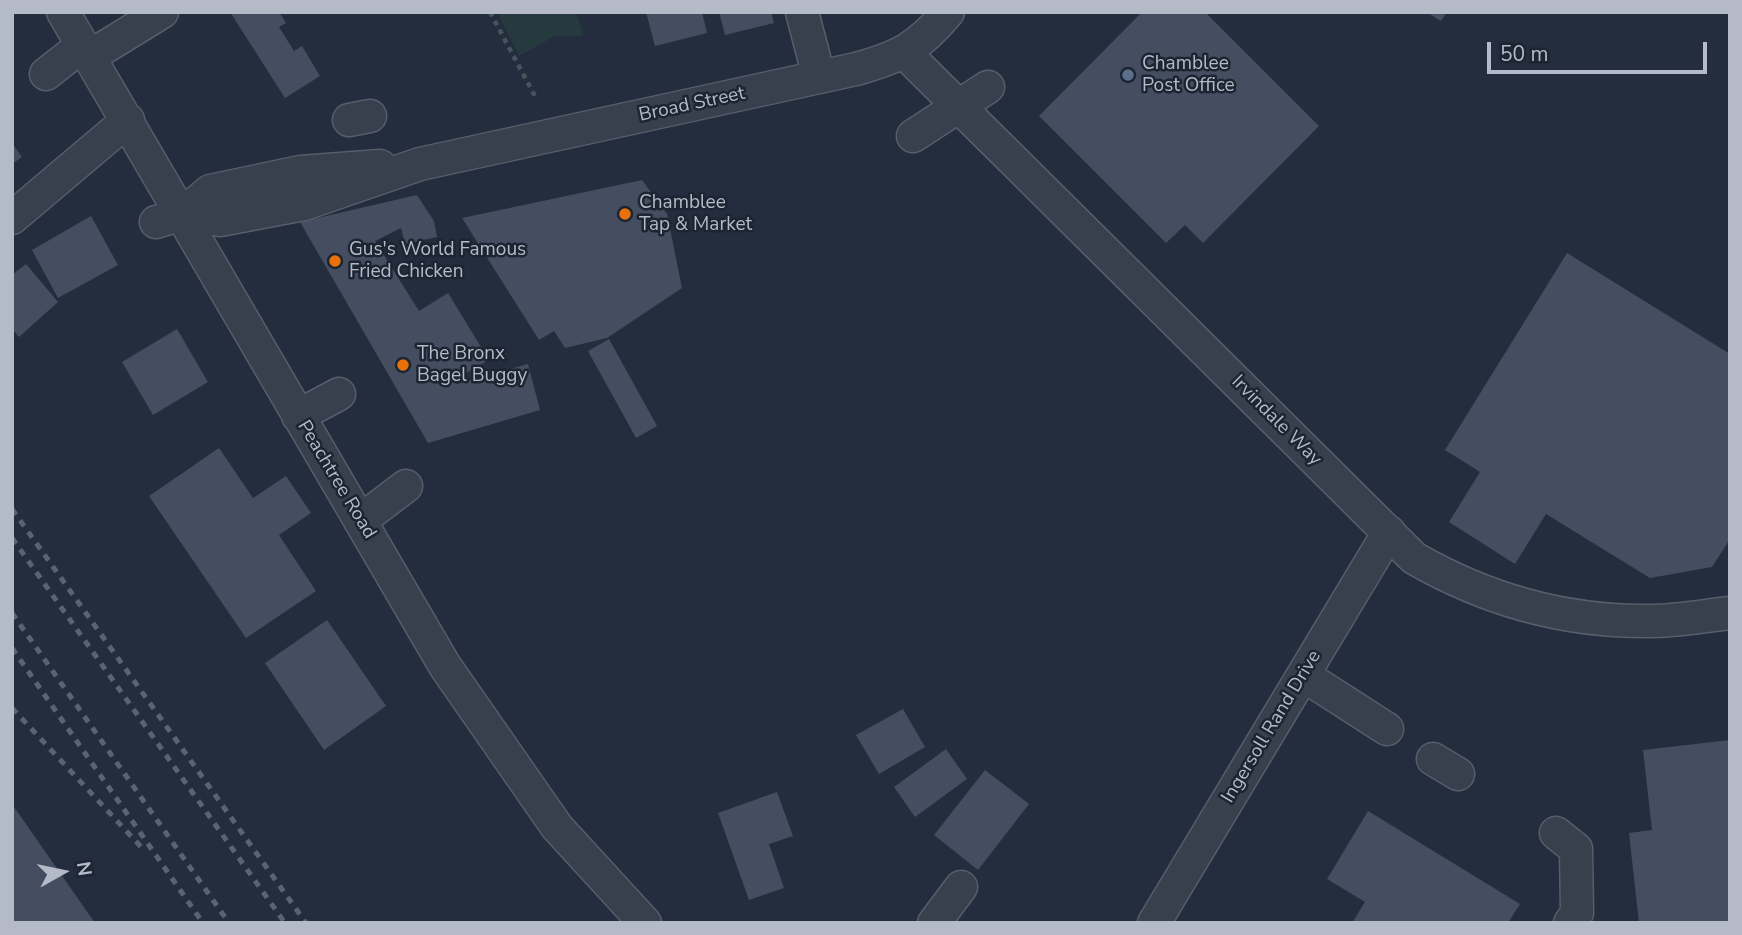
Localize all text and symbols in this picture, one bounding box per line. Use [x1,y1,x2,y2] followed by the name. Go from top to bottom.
[1490,28,1710,72] scale bar
[1500,40,1549,68] text: 50 m
[1142,53,1235,97] place label: Chamblee Post Office
[1120,67,1136,83] marker: Chamblee Post Office
[637,83,747,127] street label: Broad Street
[639,192,752,236] place label: Chamblee Tap & Market
[617,206,633,222] marker: Chamblee Tap & Market
[349,239,526,283] place label: Gus's World Famous Fried Chicken
[327,253,343,269] marker: Gus's World Famous Fried Chicken
[417,343,527,387] place label: The Bronx Bagel Buggy
[395,357,411,373] marker: The Bronx Bagel Buggy
[1226,371,1326,471] street label: Irvindale Way
[292,417,380,543] street label: Peachtree Road
[1217,647,1327,807] street label: Ingersoll Rand Drive
[28,837,98,907] north arrow
[70,860,98,878] text: N

